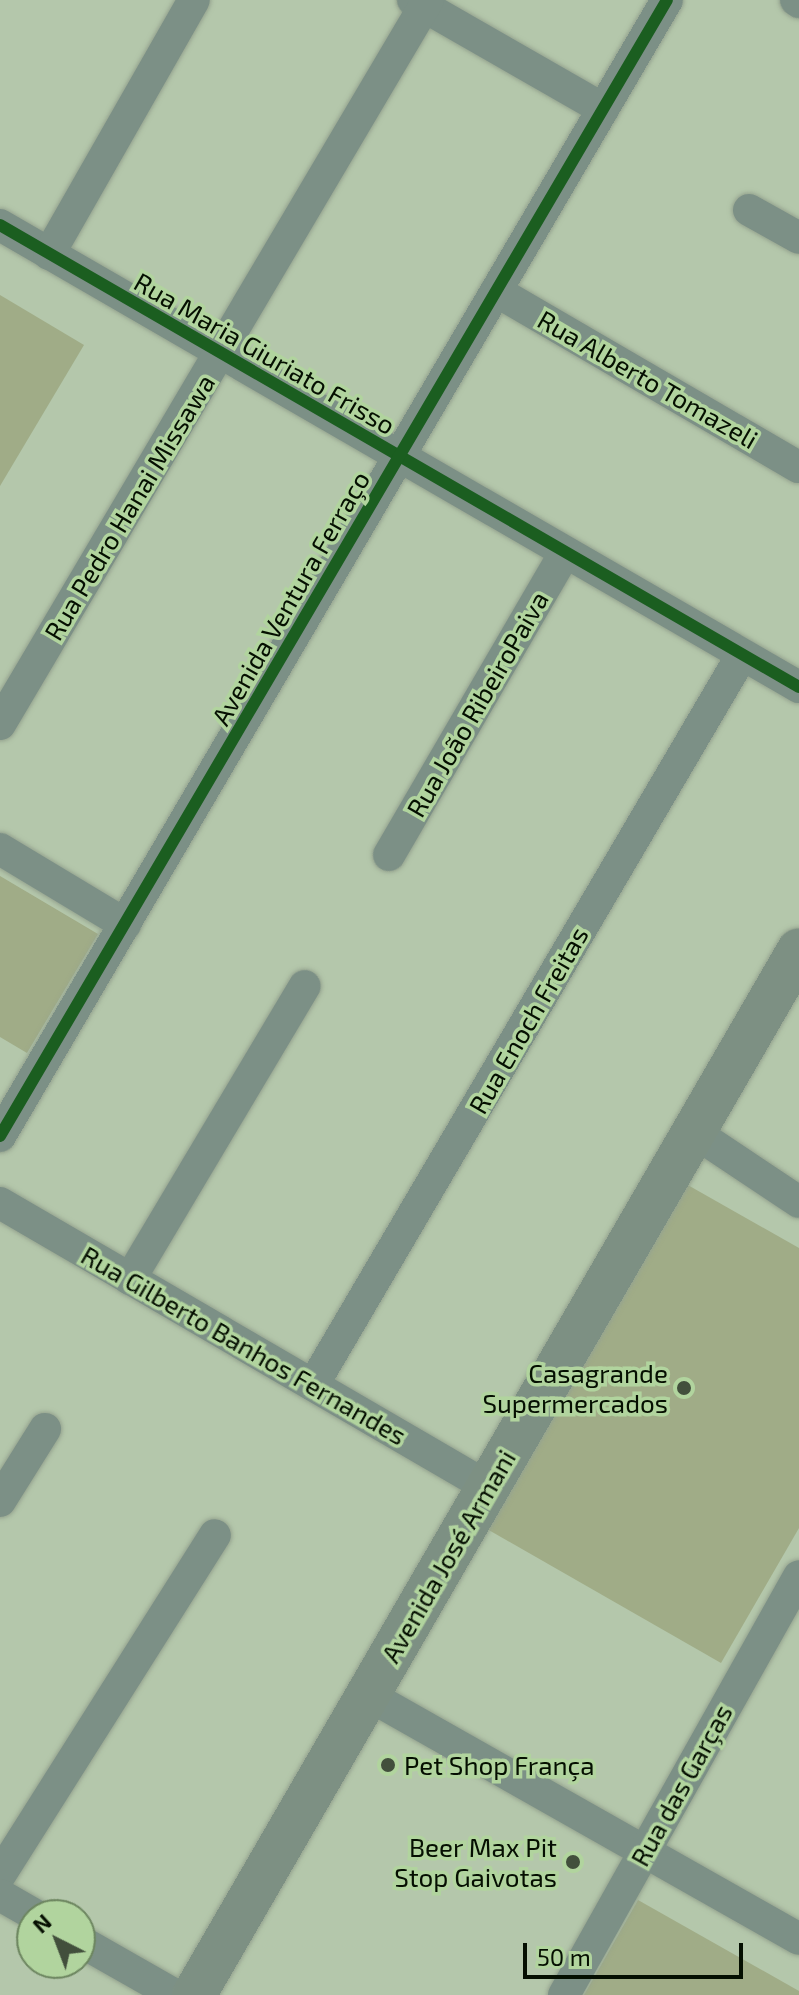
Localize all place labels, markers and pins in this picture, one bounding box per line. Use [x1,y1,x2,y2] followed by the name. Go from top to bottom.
[482,1357,668,1418] place label: Casagrande Supermercados
[675,1379,693,1397] marker: Casagrande Supermercados
[404,1749,595,1781] place label: Pet Shop França
[379,1756,397,1774] marker: Pet Shop França
[394,1831,557,1892] place label: Beer Max Pit Stop Gaivotas
[564,1853,582,1871] marker: Beer Max Pit Stop Gaivotas

